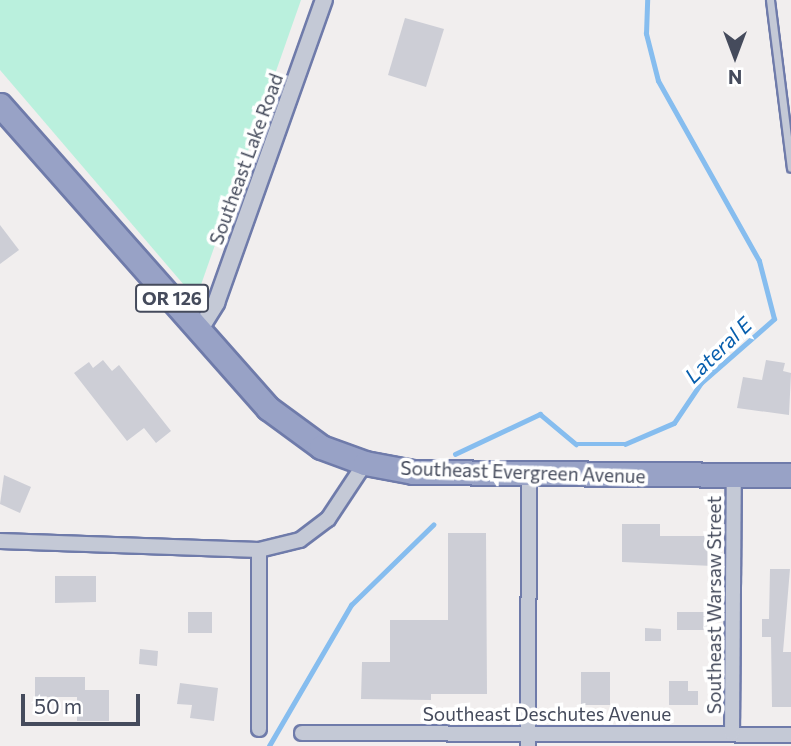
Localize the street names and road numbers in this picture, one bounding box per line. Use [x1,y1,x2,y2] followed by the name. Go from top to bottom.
[204,70,288,248] street label: Southeast Lake Road
[134,284,210,312] road number: OR 126
[400,456,646,488] street label: Southeast Evergreen Avenue
[703,496,725,714] street label: Southeast Warsaw Street
[423,703,671,725] street label: Southeast Deschutes Avenue

